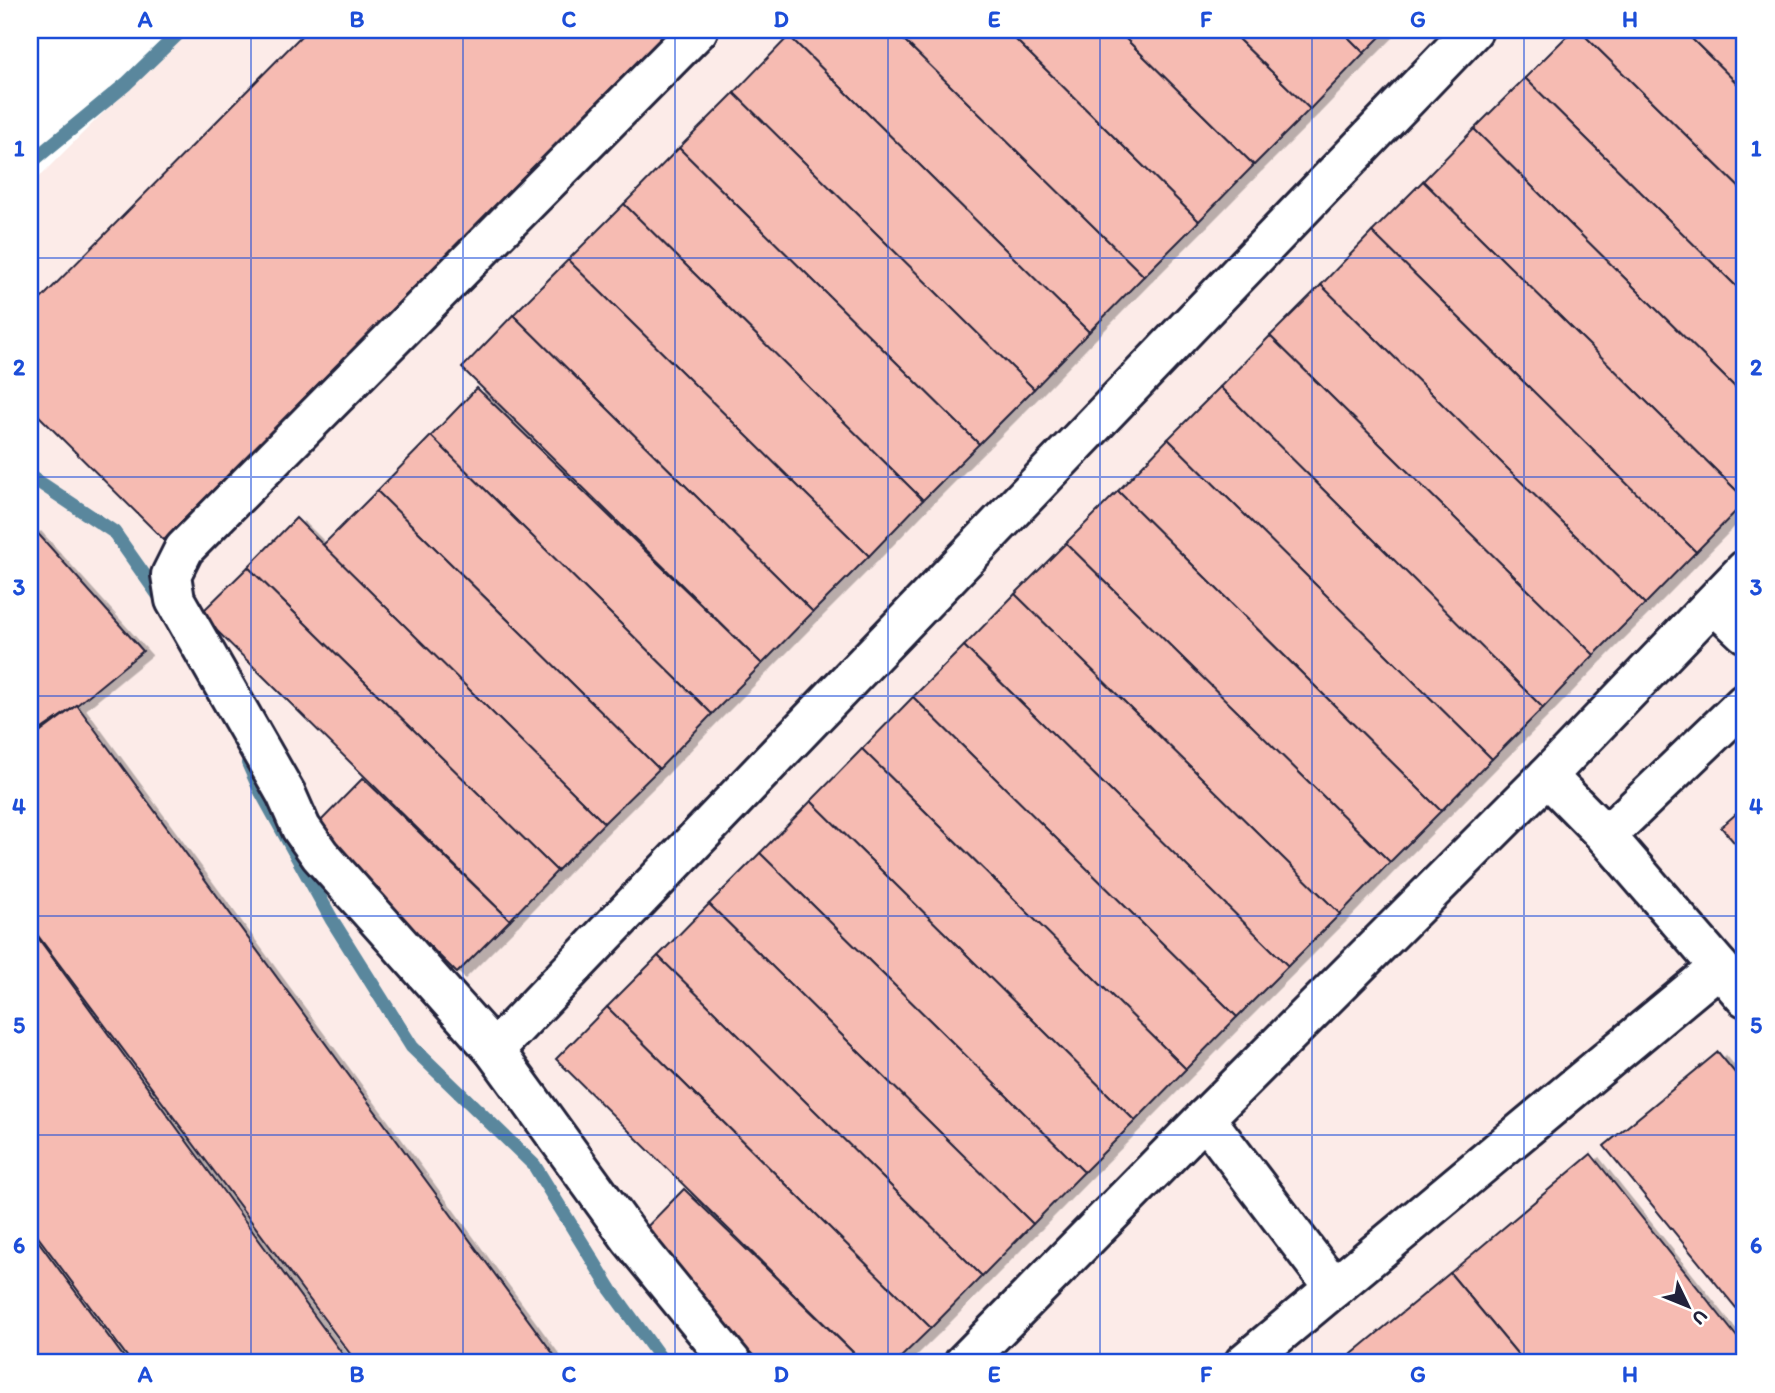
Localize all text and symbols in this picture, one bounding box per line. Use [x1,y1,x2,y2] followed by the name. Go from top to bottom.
[137,5,153,33] text: A
[350,5,365,33] text: B
[562,5,577,33] text: C
[773,5,789,33] text: D
[988,5,1001,33] text: E
[1200,5,1213,33] text: F
[1410,5,1426,33] text: G
[1622,5,1638,33] text: H
[14,134,25,162] text: 1
[1751,134,1762,162] text: 1
[13,353,26,381] text: 2
[1750,353,1763,381] text: 2
[13,573,26,601] text: 3
[1750,573,1763,601] text: 3
[12,792,26,820] text: 4
[1749,792,1763,820] text: 4
[13,1011,25,1039] text: 5
[1750,1011,1762,1039] text: 5
[13,1231,25,1259] text: 6
[1750,1231,1762,1259] text: 6
[1652,1270,1722,1340] north arrow
[1687,1305,1713,1330] text: U
[137,1360,153,1388] text: A
[350,1360,365,1388] text: B
[562,1360,577,1388] text: C
[773,1360,789,1388] text: D
[988,1360,1001,1388] text: E
[1200,1360,1213,1388] text: F
[1410,1360,1426,1388] text: G
[1622,1360,1638,1388] text: H

